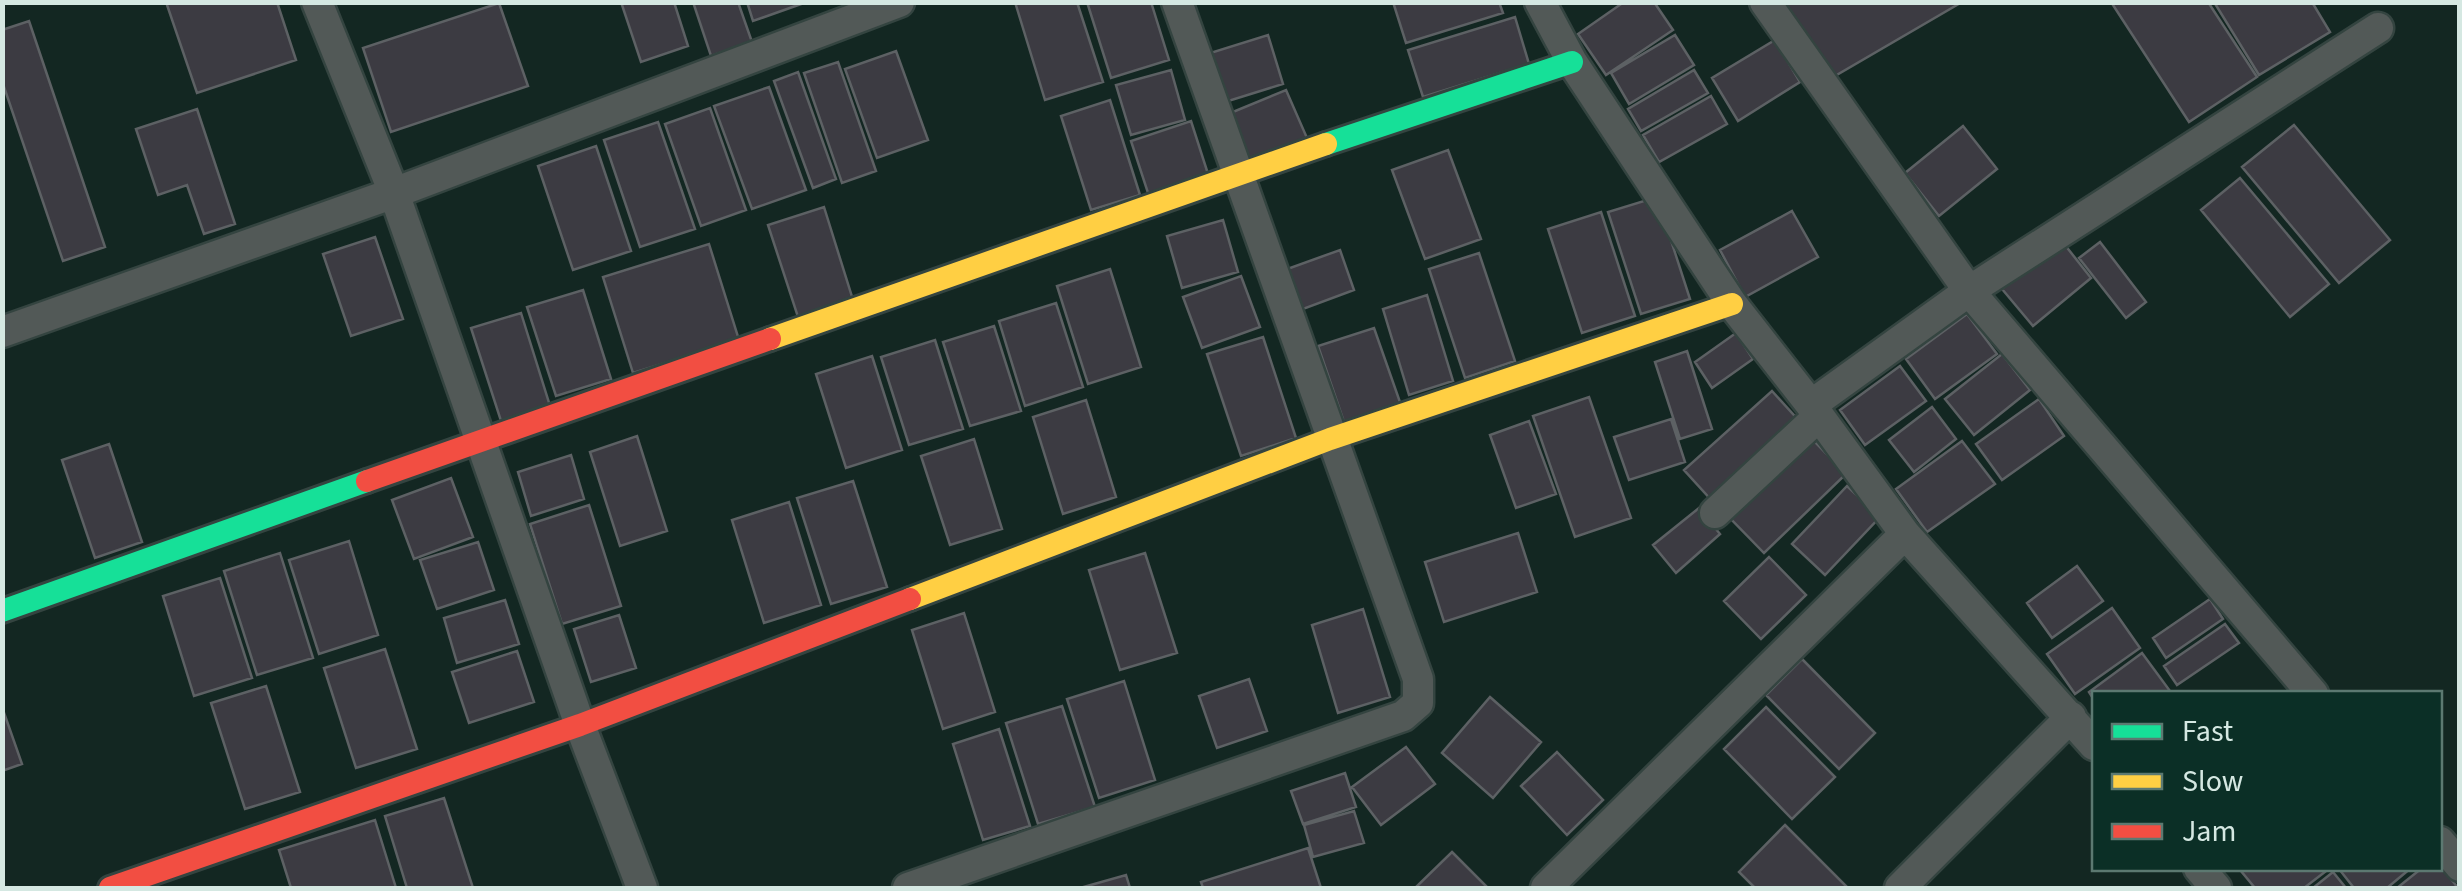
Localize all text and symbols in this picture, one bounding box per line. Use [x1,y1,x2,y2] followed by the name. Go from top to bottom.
[2092,691,2442,871] legend
[2182,710,2233,753] text: Fast
[2182,760,2243,803] text: Slow
[2182,810,2236,853] text: Jam

